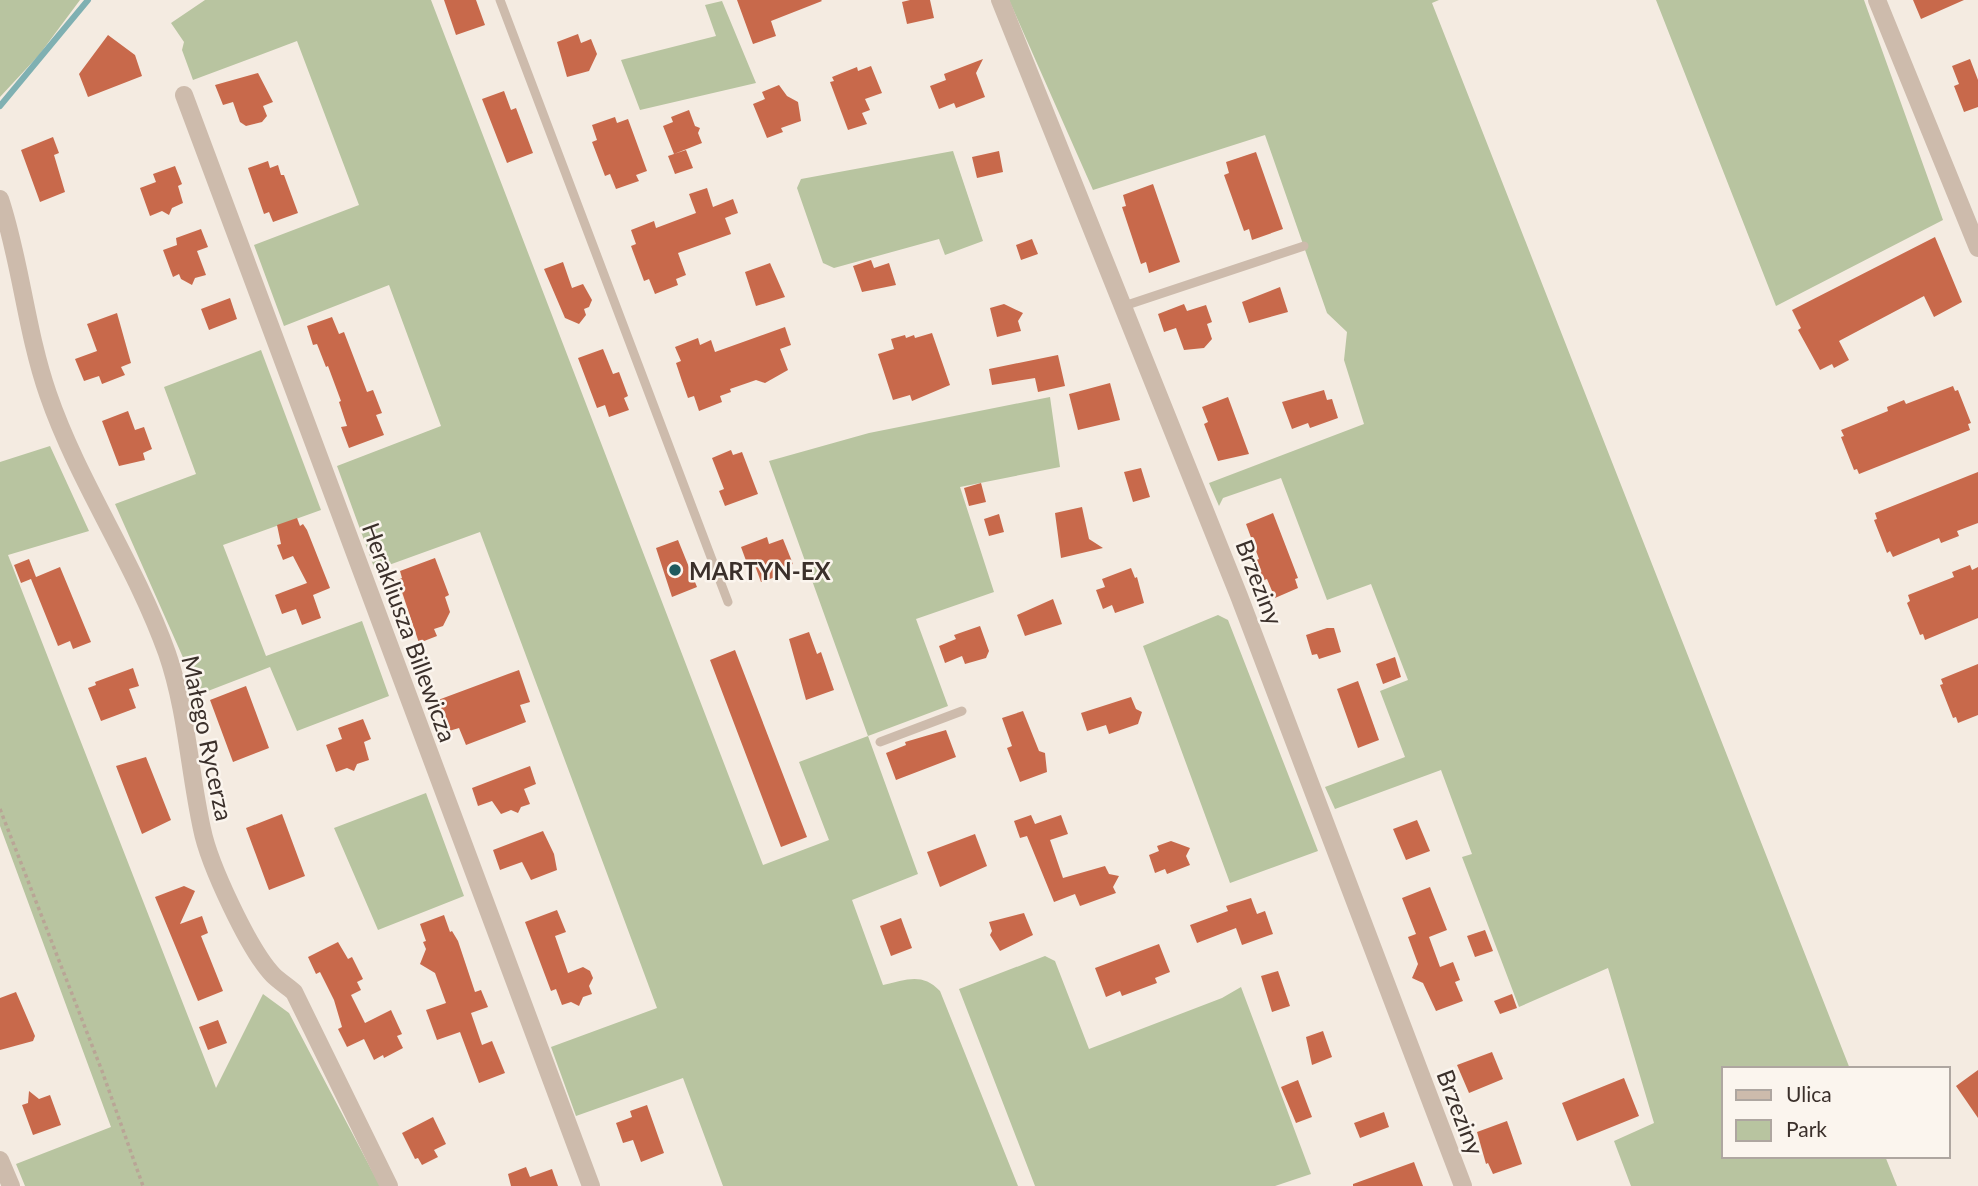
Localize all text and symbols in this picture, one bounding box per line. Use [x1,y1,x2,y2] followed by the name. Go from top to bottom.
[357,518,463,746] street label: Herakliusza Billewicza
[1230,535,1290,629] street label: Brzeziny
[689,556,832,585] place label: MARTYN-EX
[667,562,683,578] marker: MARTYN-EX
[176,653,240,823] street label: Małego Rycerza
[1431,1065,1491,1159] street label: Brzeziny
[1722,1067,1950,1158] legend
[1786,1081,1832,1106] text: Ulica
[1786,1116,1827,1141] text: Park

